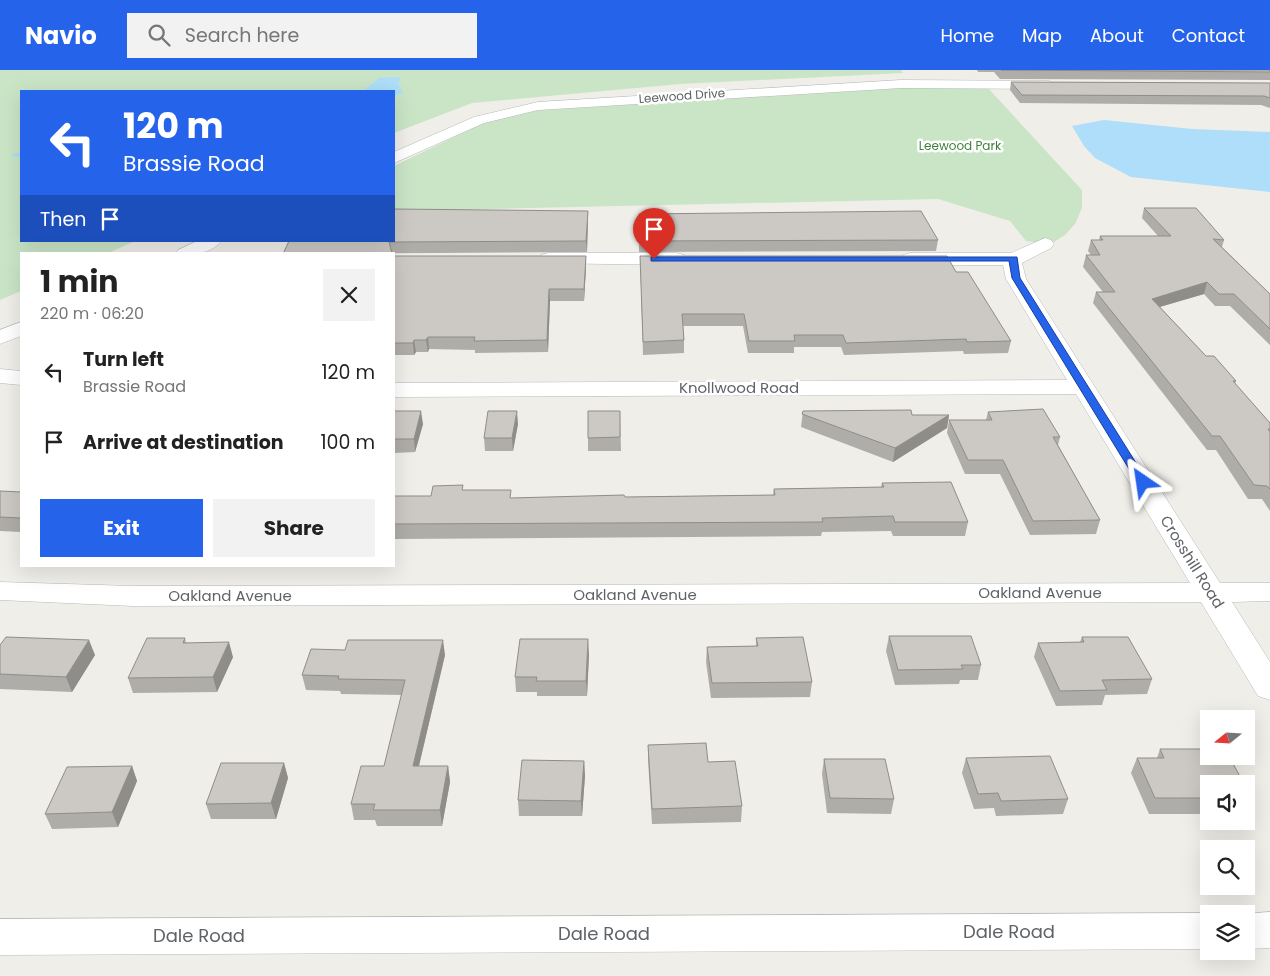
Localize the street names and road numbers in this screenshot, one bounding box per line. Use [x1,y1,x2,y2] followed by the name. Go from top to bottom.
[638,84,726,107] street label: Leewood Drive
[679,377,799,398] street label: Knollwood Road
[1155,511,1229,612] street label: Crosshill Road
[978,582,1102,603] street label: Oakland Avenue
[573,584,697,605] street label: Oakland Avenue
[168,585,292,606] street label: Oakland Avenue
[963,919,1055,944] street label: Dale Road
[558,921,650,946] street label: Dale Road
[153,923,245,948] street label: Dale Road

